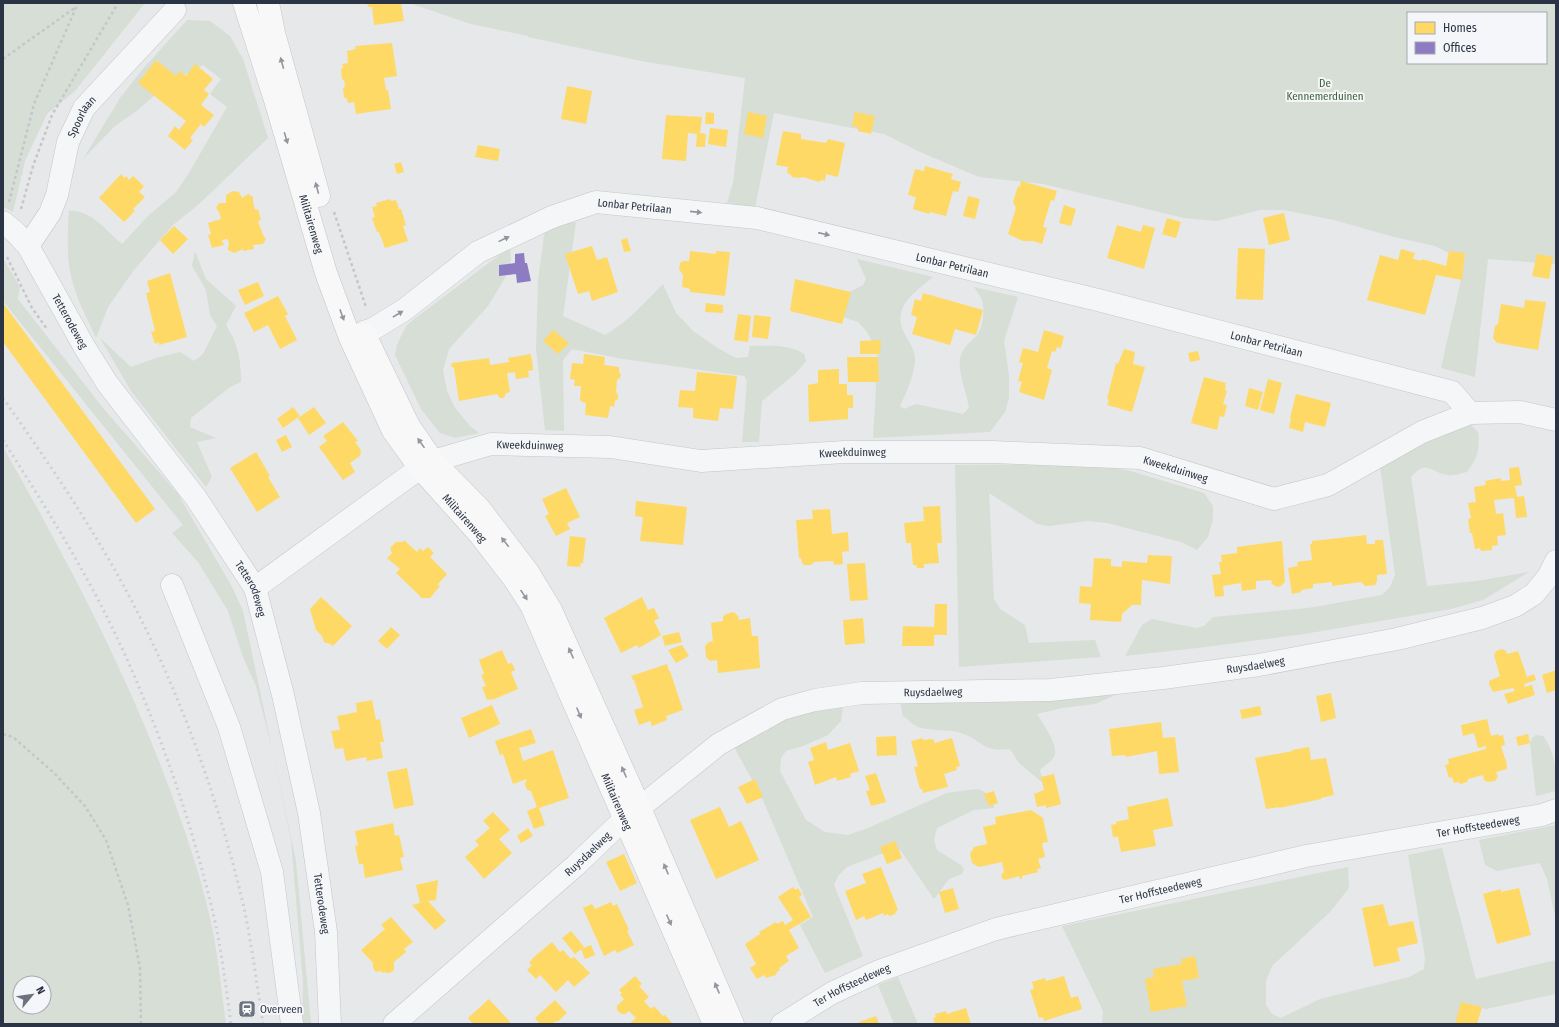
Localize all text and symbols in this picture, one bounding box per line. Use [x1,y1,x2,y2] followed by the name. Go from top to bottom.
[1407,12,1547,64] legend
[1443,21,1477,35] text: Homes
[1443,41,1476,55] text: Offices
[279,57,285,69] one-way arrow
[1287,77,1364,103] park label: De Kennemerduinen
[65,93,99,140] street label: Spoorlaan
[283,132,289,144] one-way arrow
[314,182,320,194] one-way arrow
[297,193,327,256] street label: Militairenweg
[597,196,672,216] street label: Lonbar Petrilaan
[690,209,702,216] one-way arrow
[818,232,830,238] one-way arrow
[499,236,510,242] one-way arrow
[915,250,990,280] street label: Lonbar Petrilaan
[50,292,91,352] street label: Tetterodeweg
[339,309,345,321] one-way arrow
[392,310,404,317] one-way arrow
[1229,328,1304,359] street label: Lonbar Petrilaan
[417,438,425,449] one-way arrow
[496,438,564,452] street label: Kweekduinweg
[819,446,887,460] street label: Kweekduinweg
[1142,453,1210,485] street label: Kweekduinweg
[440,491,490,546] street label: Militairenweg
[501,536,509,547] one-way arrow
[232,558,269,619] street label: Tetterodeweg
[521,589,528,601] one-way arrow
[567,647,573,659] one-way arrow
[1226,654,1286,676] street label: Ruysdaelweg
[904,685,963,699] street label: Ruysdaelweg
[576,707,582,719] one-way arrow
[621,766,627,778] one-way arrow
[599,771,635,833] street label: Militairenweg
[1436,812,1521,840] street label: Ter Hoffsteedeweg
[562,828,614,879] street label: Ruysdaelweg
[663,863,669,874] one-way arrow
[311,873,333,936] street label: Tetterodeweg
[1118,874,1204,906] street label: Ter Hoffsteedeweg
[666,914,672,926] one-way arrow
[811,961,892,1009] street label: Ter Hoffsteedeweg
[12,975,52,1015] north arrow
[714,982,720,994] one-way arrow
[33,984,48,996] text: N
[237,999,257,1019] station icon: Overveen
[260,1003,303,1016] place label: Overveen

